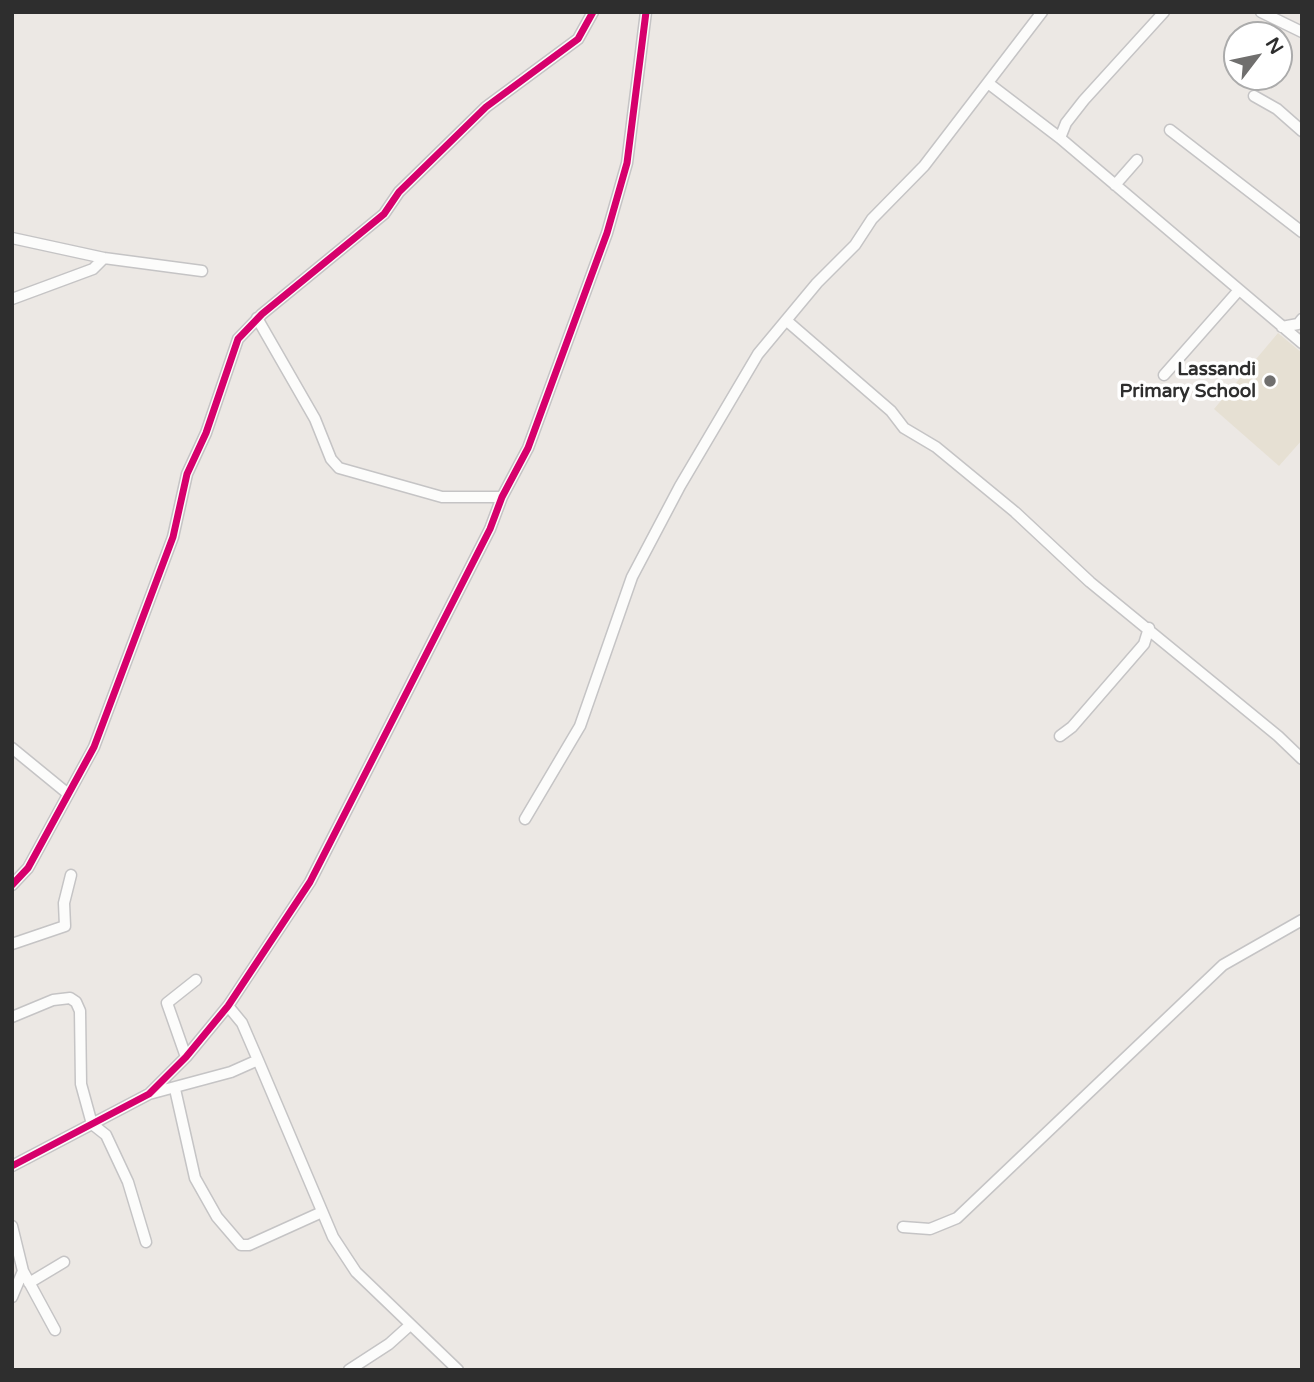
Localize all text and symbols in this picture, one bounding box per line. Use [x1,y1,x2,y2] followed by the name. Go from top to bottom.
[1223,21,1293,91] north arrow
[1261,34,1287,58] text: N
[1120,359,1256,403] place label: Lassandi Primary School
[1262,373,1278,389] marker: Lassandi Primary School

